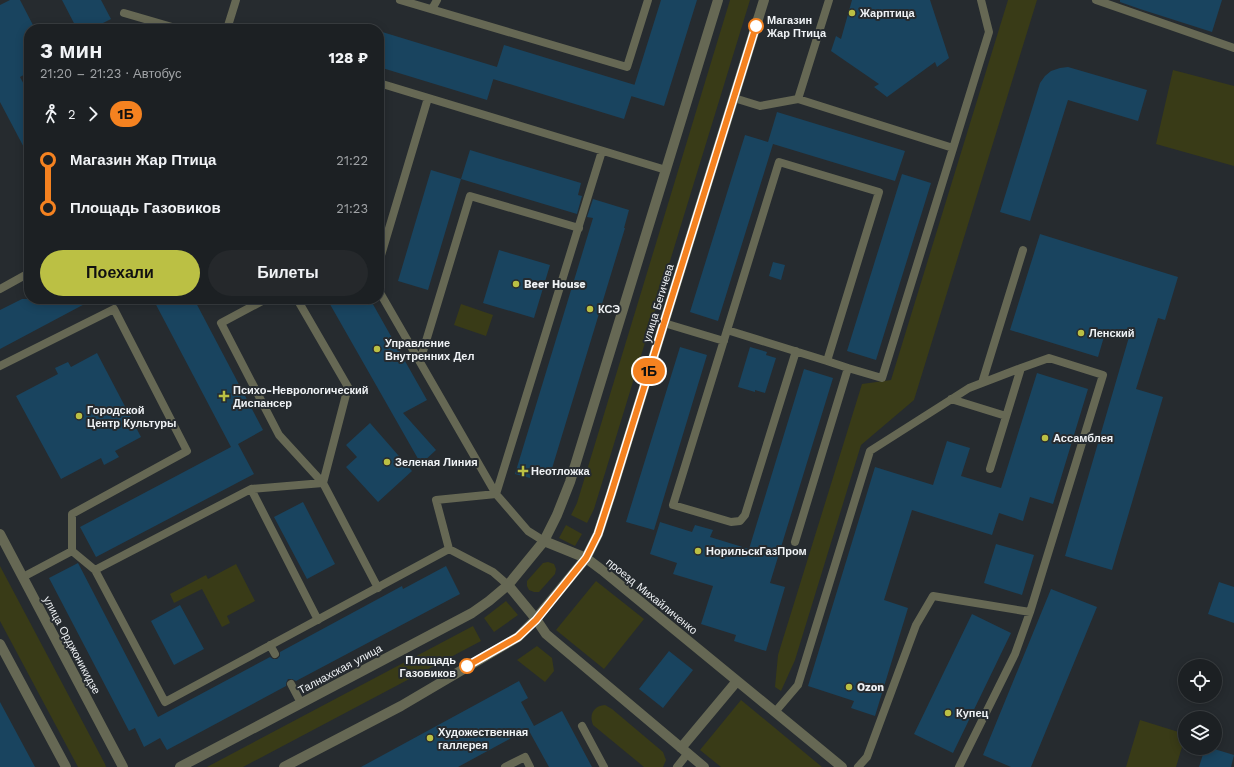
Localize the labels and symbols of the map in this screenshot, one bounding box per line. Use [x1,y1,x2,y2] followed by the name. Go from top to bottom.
[859,7,916,20] place label: Жарптица
[847,8,857,18] marker: Жарптица
[766,14,827,40] place label: Магазин Жар Птица
[748,18,764,34] marker: Магазин Жар Птица
[640,262,677,344] street label: улица Бегичева
[524,278,586,291] place label: Beer House
[511,279,521,289] marker: Beer House
[598,303,620,316] place label: КСЭ
[585,304,595,314] marker: КСЭ
[1089,327,1135,340] place label: Ленский
[1076,328,1086,338] marker: Ленский
[385,337,474,363] place label: Управление Внутренних Дел
[372,344,382,354] marker: Управление Внутренних Дел
[631,358,667,384] line badge: 1Б
[233,384,369,410] place label: Психо-Неврологический Диспансер
[218,390,230,402] marker: Психо-Неврологический Диспансер
[87,404,176,430] place label: Городской Центр Культуры
[74,411,84,421] marker: Городской Центр Культуры
[1053,432,1113,445] place label: Ассамблея
[1040,433,1050,443] marker: Ассамблея
[395,456,478,469] place label: Зеленая Линия
[382,457,392,467] marker: Зеленая Линия
[531,465,590,478] place label: Неотложка
[518,466,528,476] marker: Неотложка
[706,545,807,558] place label: НорильскГазПром
[693,546,703,556] marker: НорильскГазПром
[603,556,700,637] street label: проезд Михайличенко
[40,594,103,696] street label: улица Орджоникидзе
[296,641,385,697] street label: Талнахская улица
[399,654,456,680] place label: Площадь Газовиков
[459,658,475,674] marker: Площадь Газовиков
[857,681,884,694] place label: Ozon
[844,682,854,692] marker: Ozon
[956,707,989,720] place label: Купец
[943,708,953,718] marker: Купец
[438,726,528,752] place label: Художественная галлерея
[425,733,435,743] marker: Художественная галлерея

